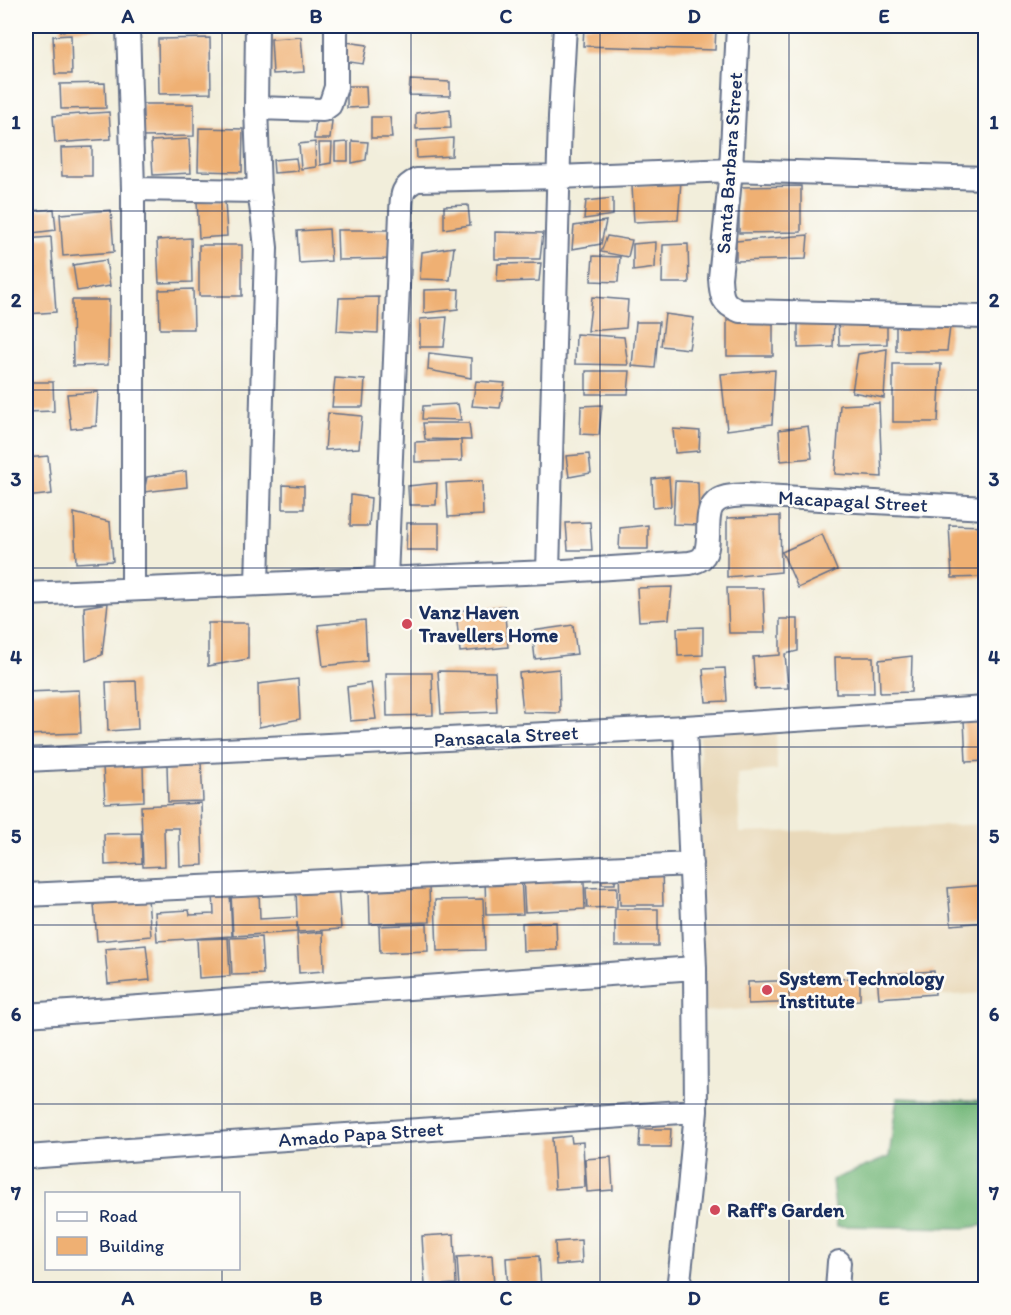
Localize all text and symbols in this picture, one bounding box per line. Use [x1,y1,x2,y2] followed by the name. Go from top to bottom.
[121,4,135,28] text: A
[310,4,323,28] text: B
[500,4,513,28] text: C
[687,4,701,28] text: D
[878,4,890,28] text: E
[711,71,747,255] street label: Santa Barbara Street
[11,110,21,134] text: 1
[989,110,999,134] text: 1
[11,288,22,312] text: 2
[989,288,1000,312] text: 2
[11,467,22,491] text: 3
[989,467,1000,491] text: 3
[778,485,928,517] street label: Macapagal Street
[418,600,559,647] place label: Vanz Haven Travellers Home
[400,617,414,631] marker: Vanz Haven Travellers Home
[10,645,22,669] text: 4
[988,645,1000,669] text: 4
[433,720,579,752] street label: Pansacala Street
[11,824,22,848] text: 5
[989,824,1000,848] text: 5
[779,966,945,1013] place label: System Technology Institute
[760,983,774,997] marker: System Technology Institute
[11,1002,22,1026] text: 6
[989,1002,1000,1026] text: 6
[278,1116,444,1152] street label: Amado Papa Street
[10,1181,21,1205] text: 7
[988,1181,999,1205] text: 7
[45,1192,240,1270] legend
[727,1198,845,1222] place label: Raff's Garden
[708,1203,722,1217] marker: Raff's Garden
[99,1205,138,1227] text: Road
[99,1235,165,1257] text: Building
[121,1286,135,1310] text: A
[310,1286,323,1310] text: B
[500,1286,513,1310] text: C
[687,1286,701,1310] text: D
[878,1286,890,1310] text: E

